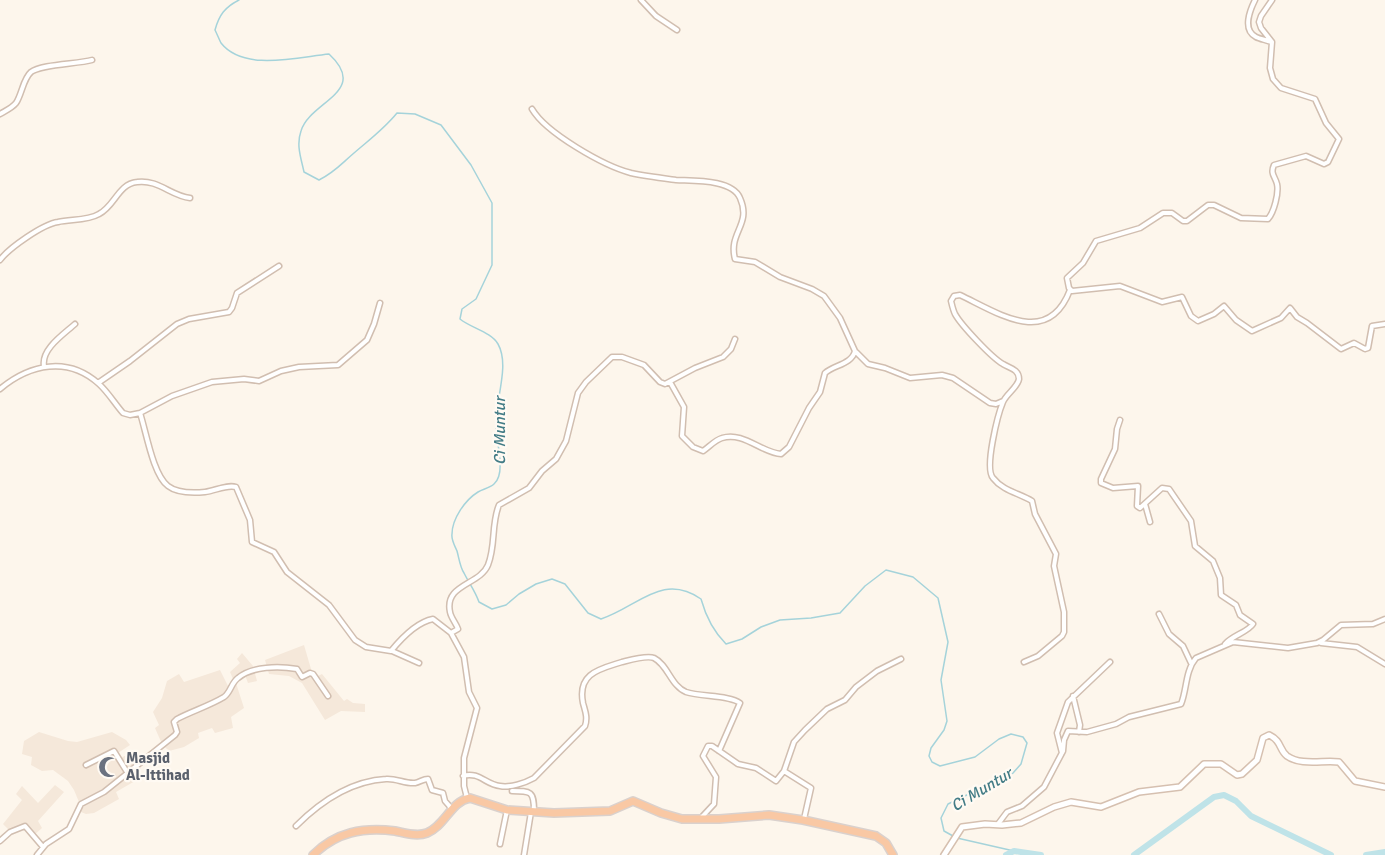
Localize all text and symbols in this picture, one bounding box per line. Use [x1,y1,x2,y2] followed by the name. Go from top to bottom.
[490,395,510,465] water label: Ci Muntur
[126,749,190,784] place label: Masjid Al-Ittihad
[97,755,121,779] mosque icon: Masjid Al-Ittihad
[947,763,1018,816] water label: Ci Muntur

